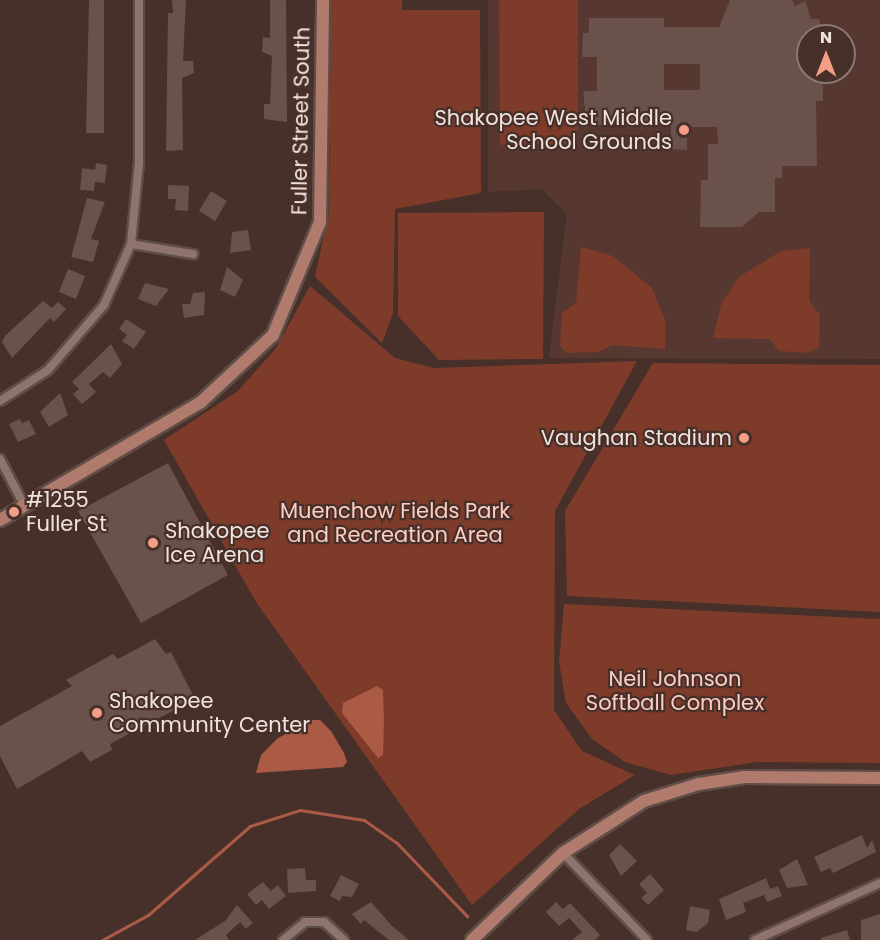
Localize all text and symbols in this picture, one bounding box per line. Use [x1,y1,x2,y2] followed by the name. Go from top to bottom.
[796,24,856,84] north arrow
[820,26,832,49] text: N
[287,27,315,215] street label: Fuller Street South
[434,105,672,155] place label: Shakopee West Middle School Grounds
[677,123,691,137] marker: Shakopee West Middle School Grounds
[541,425,732,451] place label: Vaughan Stadium
[737,431,751,445] marker: Vaughan Stadium
[26,487,107,537] place label: #1255 Fuller St
[280,498,510,548] park label: Muenchow Fields Park and Recreation Area
[7,505,21,519] marker: #1255 Fuller St
[165,518,269,568] place label: Shakopee Ice Arena
[146,536,160,550] marker: Shakopee Ice Arena
[586,666,764,716] park label: Neil Johnson Softball Complex
[109,688,310,738] place label: Shakopee Community Center
[90,706,104,720] marker: Shakopee Community Center

